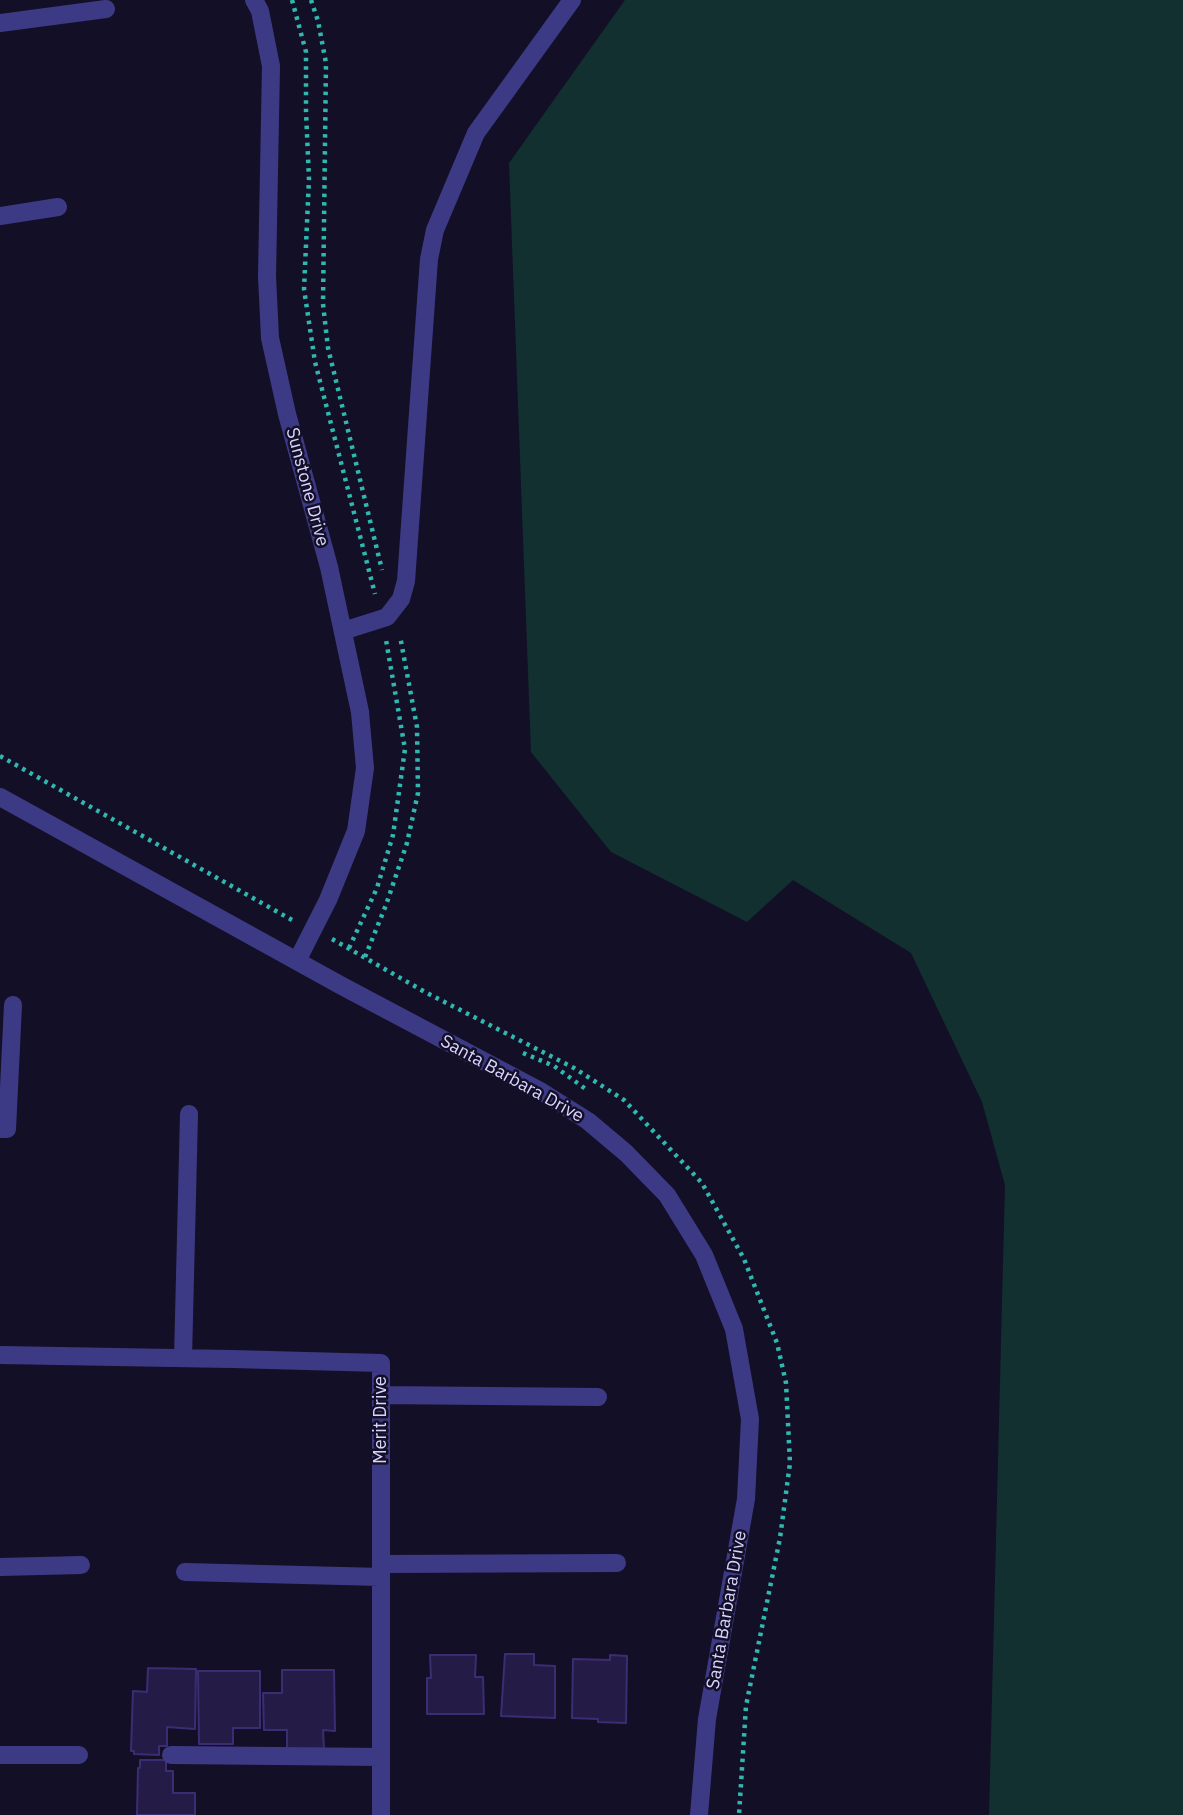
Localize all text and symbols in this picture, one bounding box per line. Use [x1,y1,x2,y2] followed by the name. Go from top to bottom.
[281,425,333,549] street label: Sunstone Drive
[437,1031,587,1127] street label: Santa Barbara Drive
[370,1376,392,1464] street label: Merit Drive
[702,1529,752,1691] street label: Santa Barbara Drive

